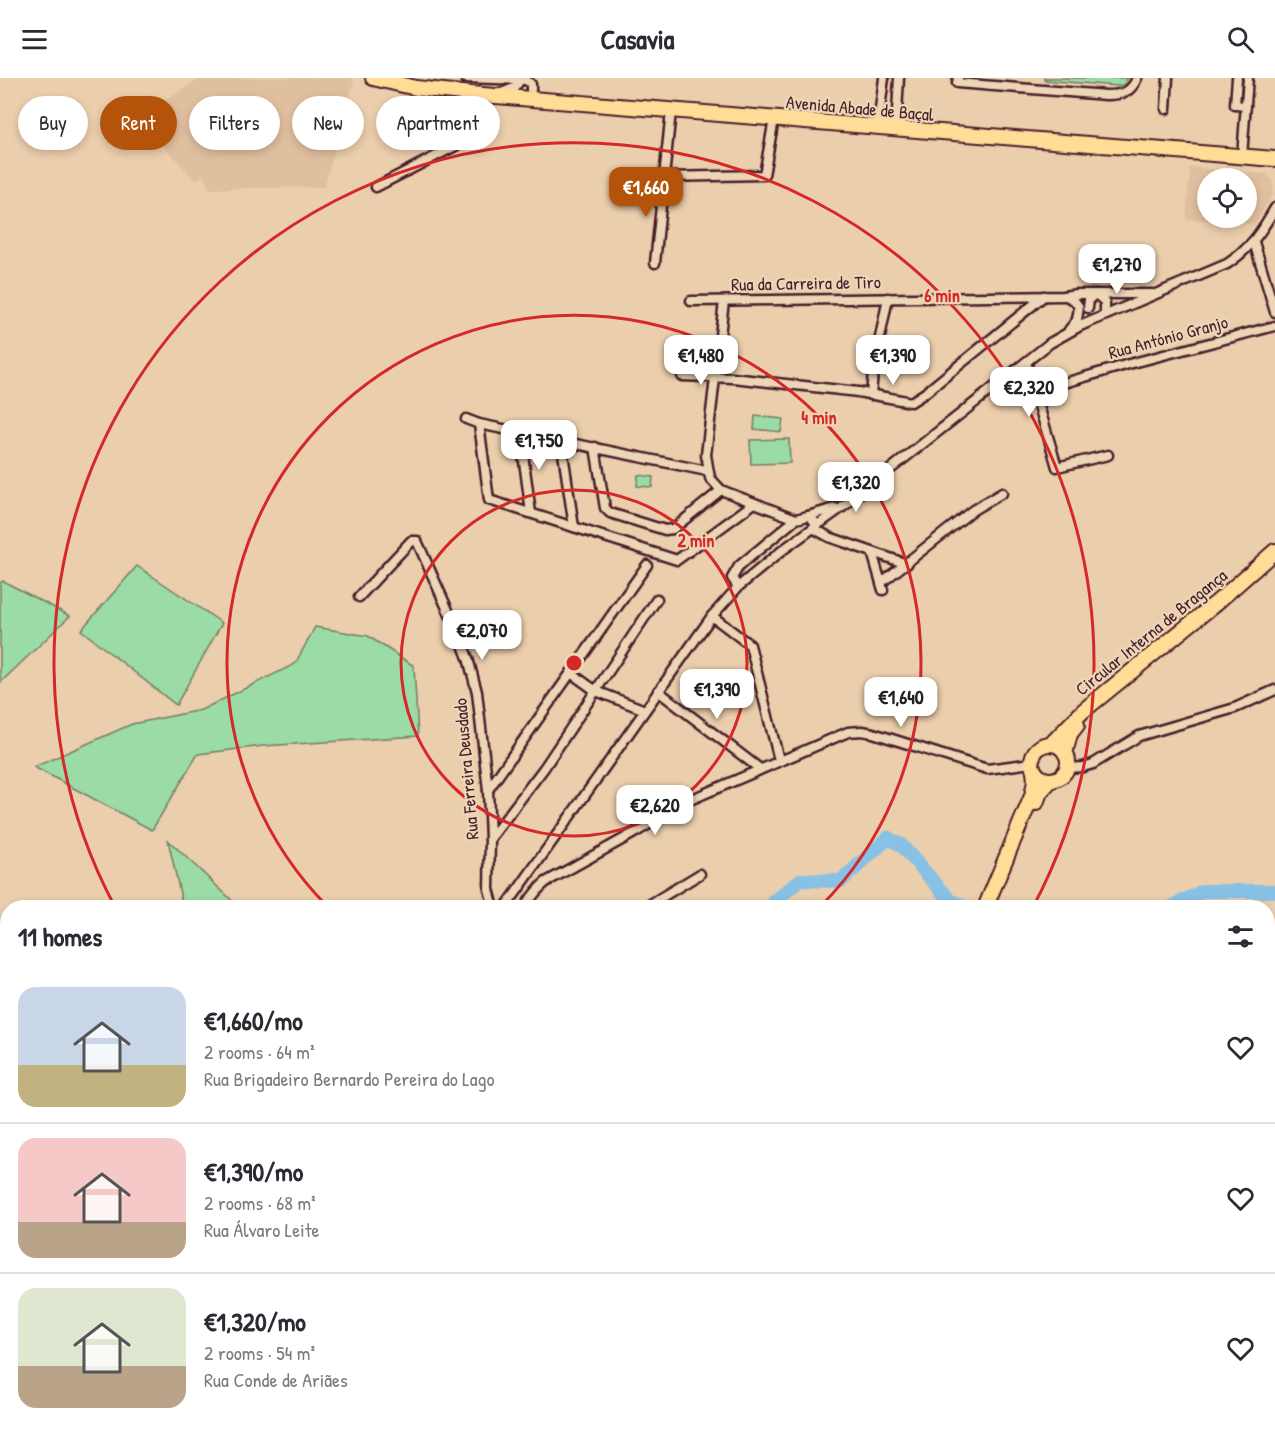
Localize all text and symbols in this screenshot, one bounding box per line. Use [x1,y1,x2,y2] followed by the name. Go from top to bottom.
[601,21,674,57] text: Casavia
[18,23,51,56] icon: menu
[1224,23,1257,56] icon: search
[785,89,935,127] street label: Avenida Abade de Baçal
[18,96,88,150] chip: Buy
[100,96,177,150] chip: Rent
[189,96,280,150] chip: Filters
[292,96,364,150] chip: New
[376,96,500,150] chip: Apartment
[597,167,695,218] pin: €1,660
[1197,168,1257,228] map controls
[1197,168,1257,228] button: locate
[623,173,669,200] text: €1,660
[1068,244,1166,295] pin: €1,270
[1092,250,1142,277] text: €1,270
[731,269,881,297] street label: Rua da Carreira de Tiro
[924,283,960,308] text: 6 min
[1105,309,1231,365] street label: Rua António Granjo
[652,335,750,386] pin: €1,480
[844,335,942,386] pin: €1,390
[678,341,724,368] text: €1,480
[870,341,916,368] text: €1,390
[980,367,1078,418] pin: €2,320
[1004,373,1054,400] text: €2,320
[801,405,837,430] text: 4 min
[490,420,588,471] pin: €1,750
[515,426,563,453] text: €1,750
[807,462,905,513] pin: €1,320
[832,468,880,495] text: €1,320
[678,528,714,553] text: 2 min
[1070,563,1232,701] street label: Circular Interna de Bragança
[433,610,531,661] pin: €2,070
[457,616,507,643] text: €2,070
[564,653,584,673] centre of rings
[668,669,766,720] pin: €1,390
[694,675,740,702] text: €1,390
[852,677,950,728] pin: €1,640
[878,683,924,710] text: €1,640
[447,697,485,841] street label: Rua Ferreira Deusdado
[606,785,704,836] pin: €2,620
[630,791,680,818] text: €2,620
[18,919,102,954] text: 11 homes
[1224,920,1257,953] icon: filters
[204,1003,303,1038] text: €1,660/mo
[66,1011,138,1083] icon: home
[1224,1031,1257,1064] icon: heart
[204,1038,315,1065] text: 2 rooms · 64 m²
[204,1065,495,1092] text: Rua Brigadeiro Bernardo Pereira do Lago
[204,1154,303,1189] text: €1,390/mo
[66,1162,138,1234] icon: home
[1224,1182,1257,1215] icon: heart
[204,1189,316,1216] text: 2 rooms · 68 m²
[204,1216,320,1243] text: Rua Álvaro Leite
[204,1304,306,1339] text: €1,320/mo
[66,1312,138,1384] icon: home
[1224,1332,1257,1365] icon: heart
[204,1339,315,1366] text: 2 rooms · 54 m²
[204,1366,348,1393] text: Rua Conde de Ariães

